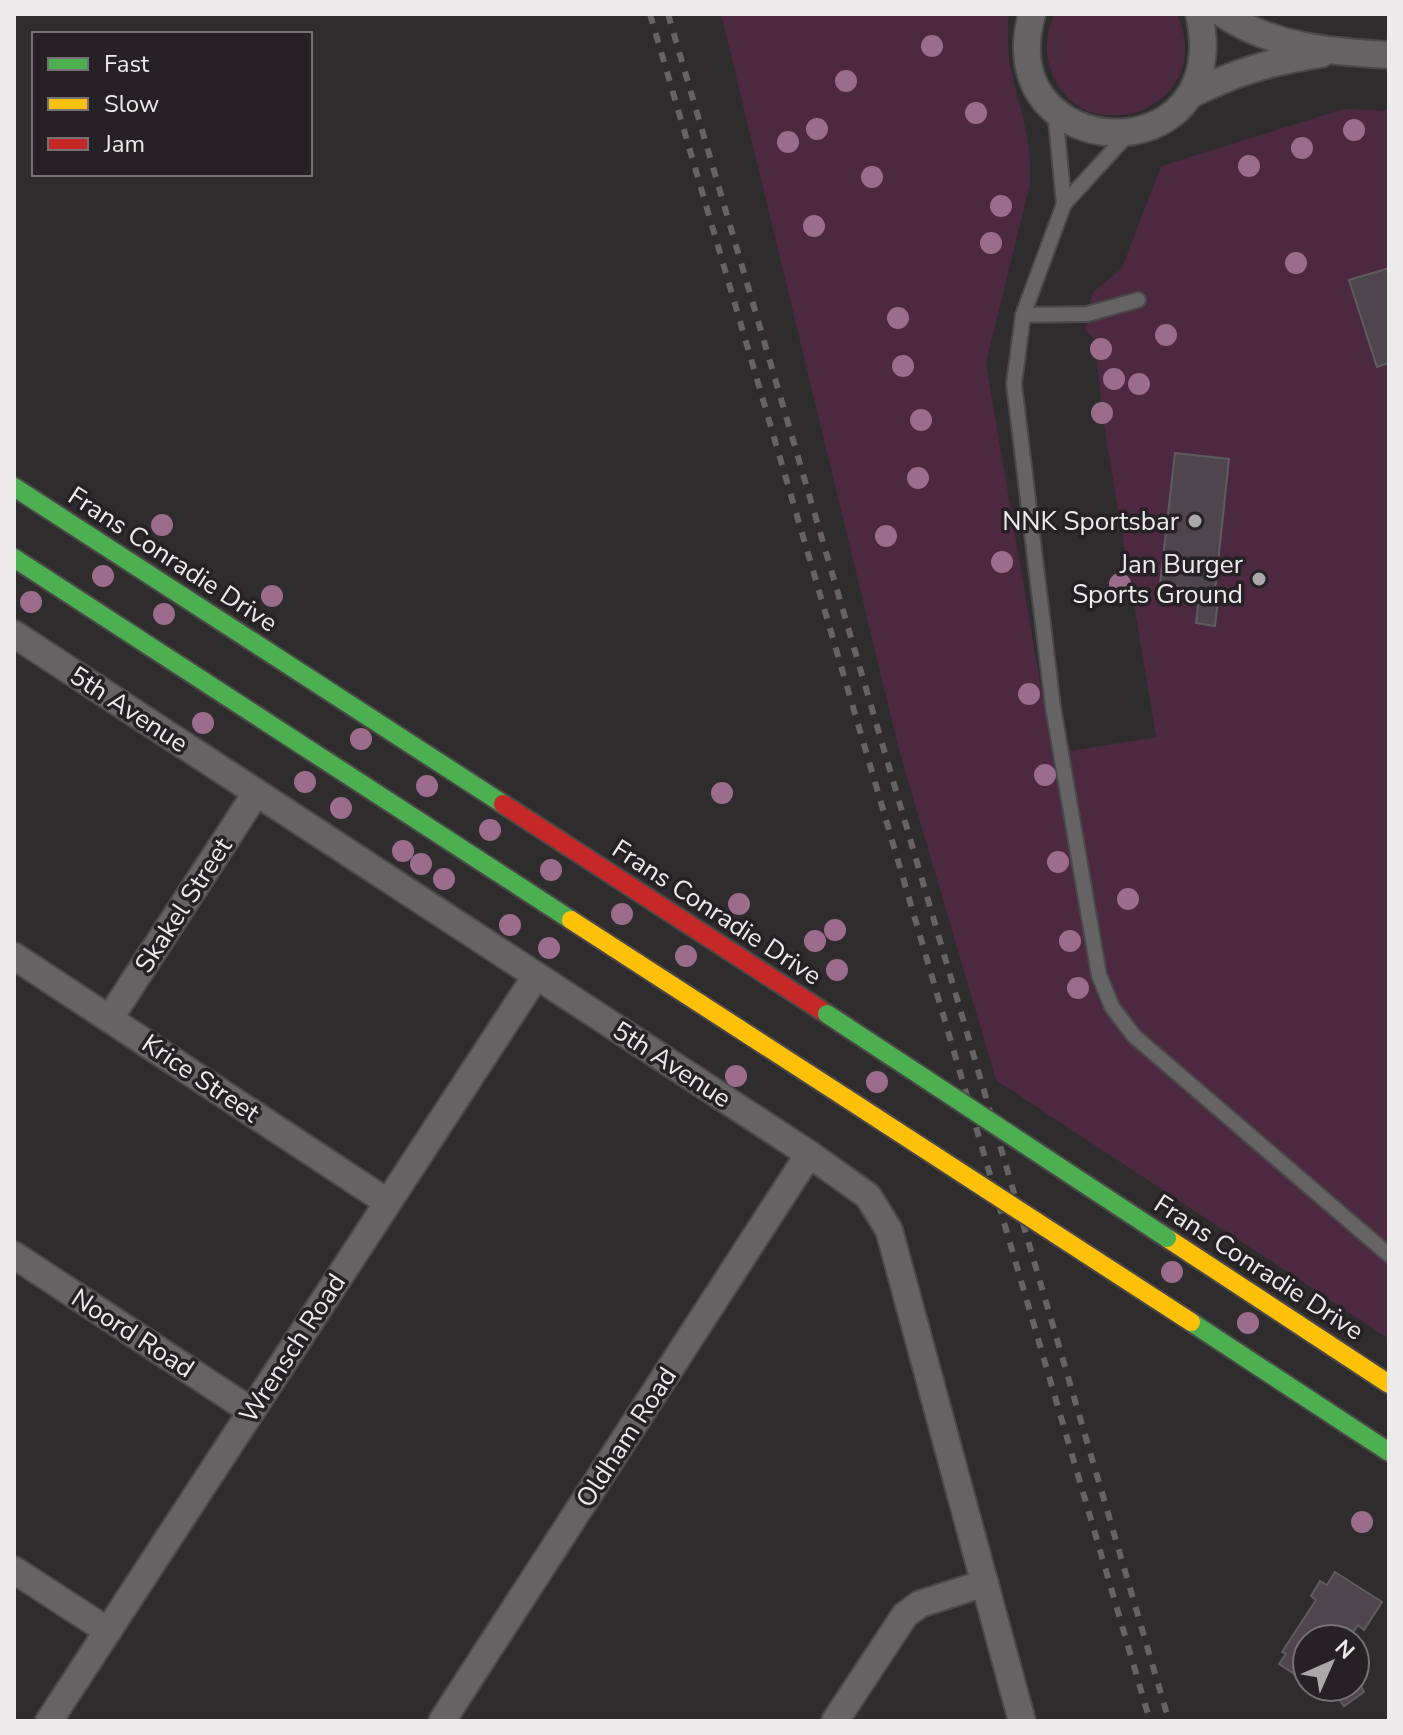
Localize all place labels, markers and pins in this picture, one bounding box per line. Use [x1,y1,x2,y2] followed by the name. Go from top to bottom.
[1002,504,1180,539] place label: NNK Sportsbar
[1186,512,1204,530] marker: NNK Sportsbar
[1072,547,1244,612] place label: Jan Burger Sports Ground
[1250,570,1268,588] marker: Jan Burger Sports Ground

